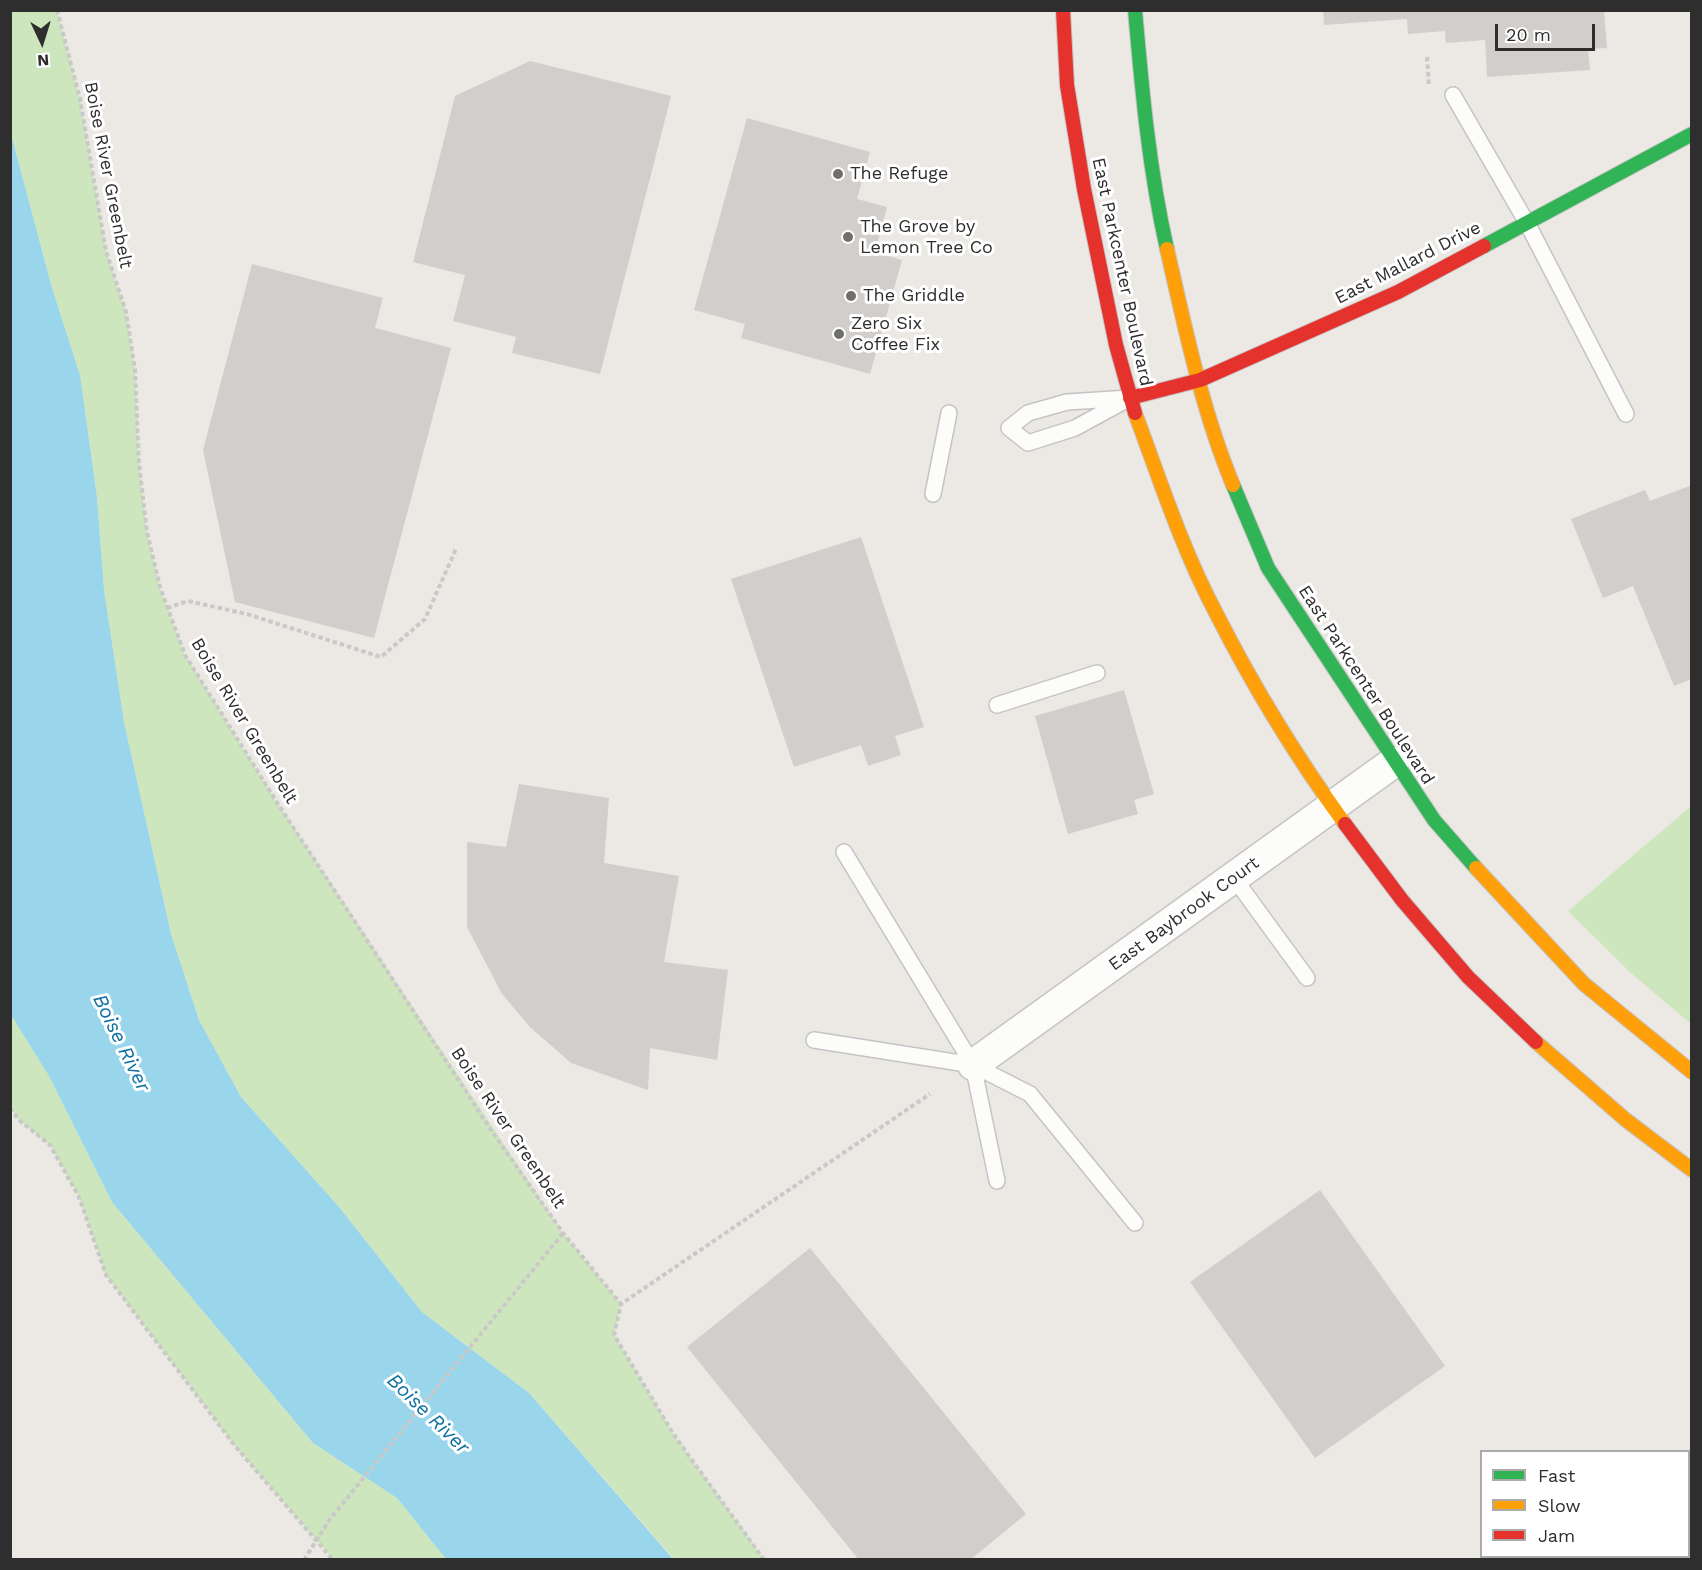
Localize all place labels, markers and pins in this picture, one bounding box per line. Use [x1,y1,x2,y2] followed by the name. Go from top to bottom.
[850,163,948,185] place label: The Refuge
[831,167,845,181] marker: The Refuge
[860,216,993,258] place label: The Grove by Lemon Tree Co
[841,230,855,244] marker: The Grove by Lemon Tree Co
[863,285,965,307] place label: The Griddle
[844,289,858,303] marker: The Griddle
[851,313,940,356] place label: Zero Six Coffee Fix
[832,327,846,341] marker: Zero Six Coffee Fix

